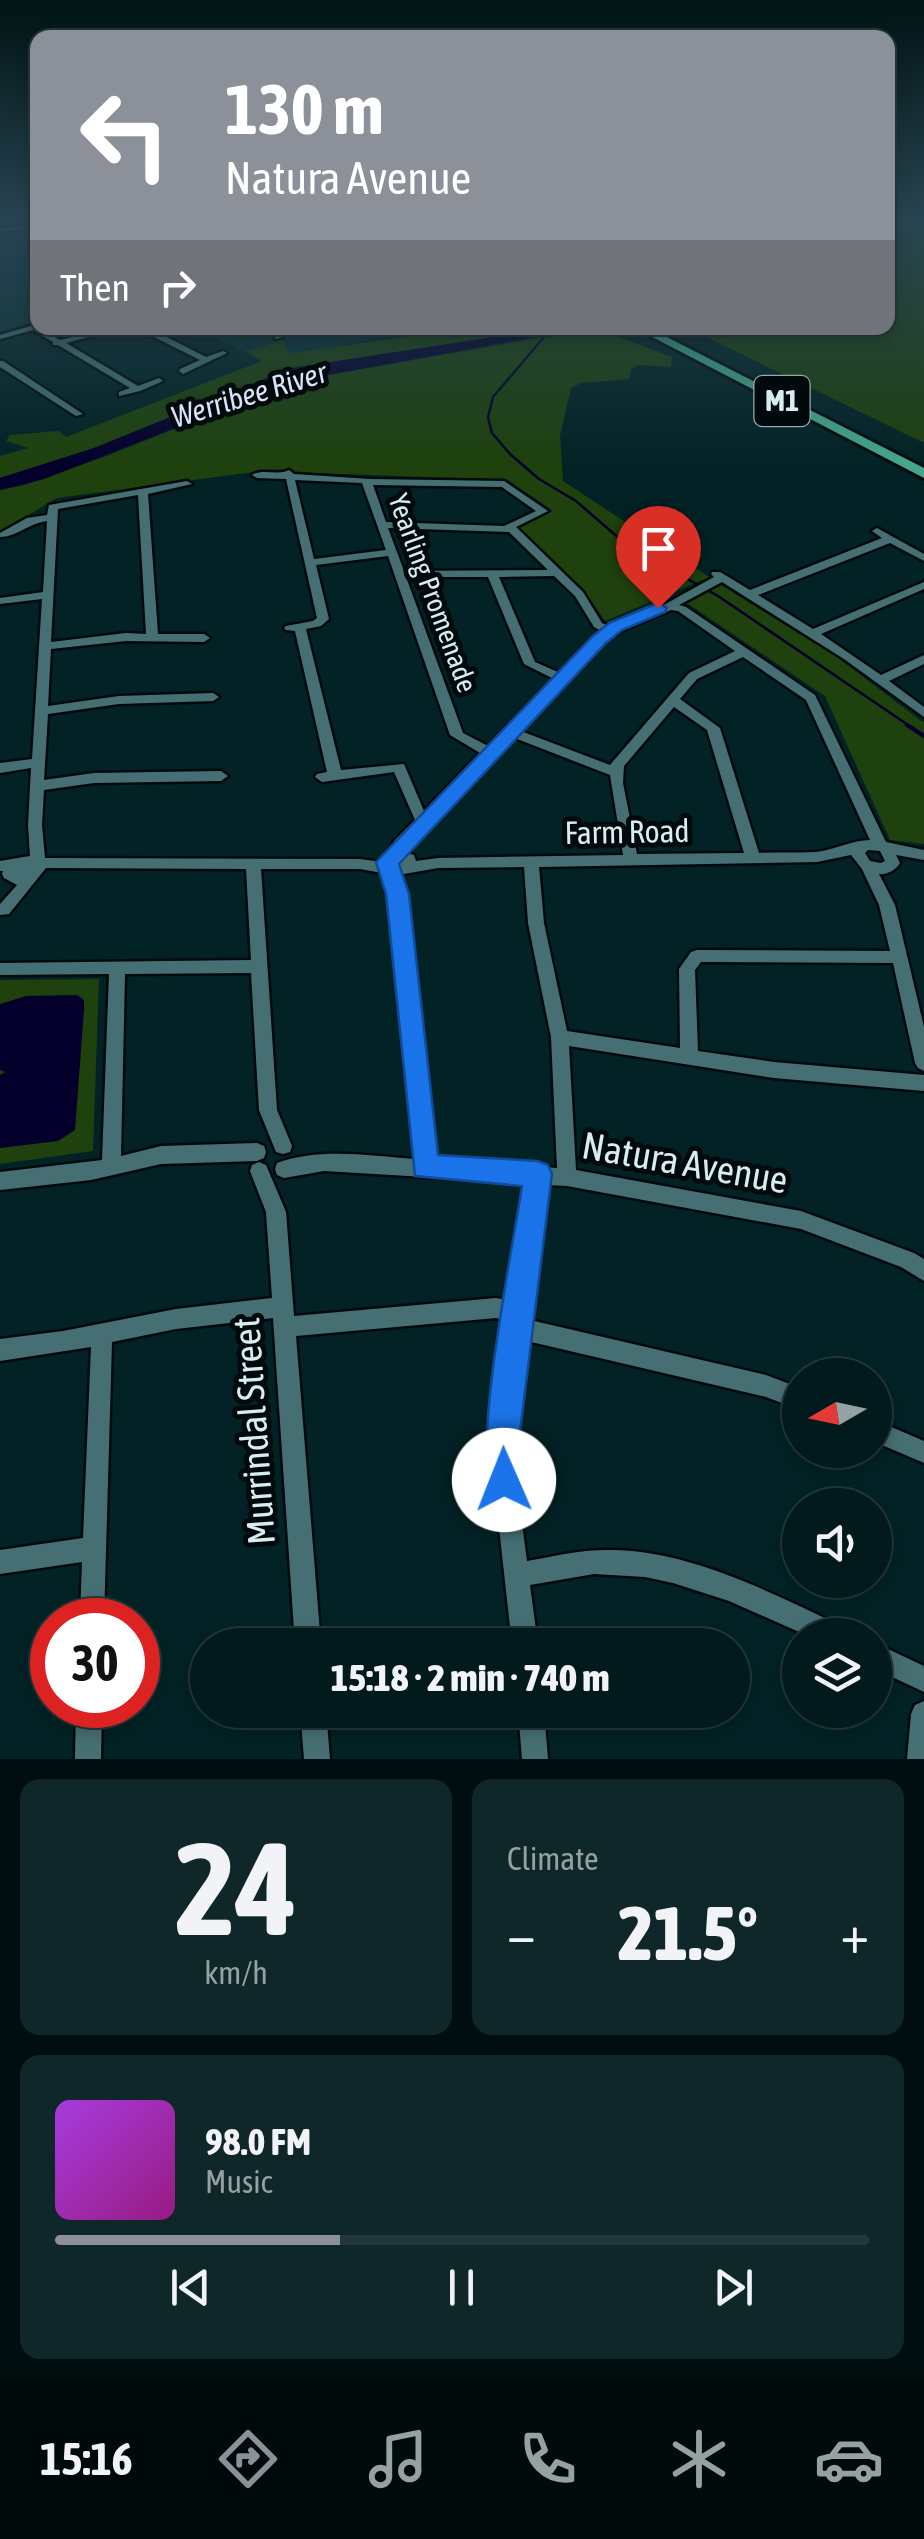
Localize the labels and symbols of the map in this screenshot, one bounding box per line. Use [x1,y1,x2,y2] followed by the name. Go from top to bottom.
[167,354,331,434] water label: Werribee River
[754,376,810,426] road number: M1
[382,489,484,697] street label: Yearling Promenade
[616,506,701,609] pin
[564,812,690,851] street label: Farm Road
[579,1123,791,1202] street label: Natura Avenue
[224,1316,283,1546] street label: Murrindal Street
[782,1358,892,1468] north arrow
[452,1428,556,1532] position arrow
[30,1598,160,1728] speed limit sign: 30

